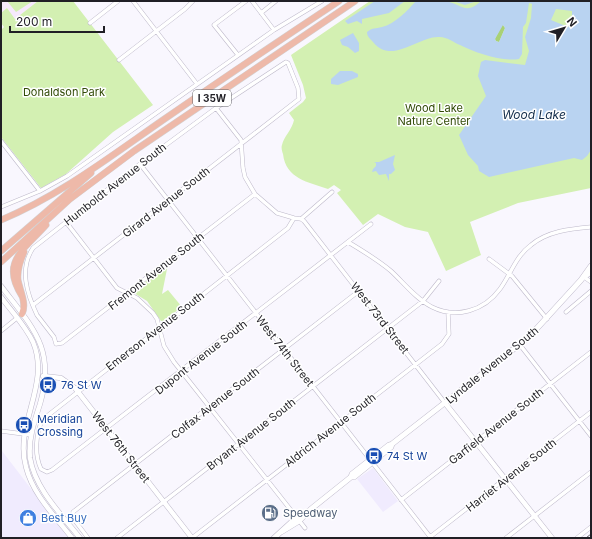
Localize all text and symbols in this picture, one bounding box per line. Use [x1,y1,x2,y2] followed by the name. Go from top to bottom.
[10,8,104,34] scale bar
[544,8,584,48] north arrow
[16,14,52,29] text: 200 m
[564,14,580,29] text: N
[23,85,105,99] park label: Donaldson Park
[193,90,231,106] road number: I 35W
[397,101,471,128] park label: Wood Lake Nature Center
[502,107,566,122] water label: Wood Lake
[61,140,169,228] street label: Humboldt Avenue South
[120,164,212,240] street label: Girard Avenue South
[105,229,207,313] street label: Fremont Avenue South
[348,279,412,357] street label: West 73rd Street
[103,288,207,374] street label: Emerson Avenue South
[253,313,317,390] street label: West 74th Street
[152,317,250,397] street label: Dupont Avenue South
[443,323,541,407] street label: Lyndale Avenue South
[168,364,262,442] street label: Colfax Avenue South
[38,375,58,395] bus stop icon: 76 St W
[61,378,102,392] place label: 76 St W
[446,385,546,467] street label: Garfield Avenue South
[282,390,378,470] street label: Aldrich Avenue South
[204,395,298,473] street label: Bryant Avenue South
[89,409,153,486] street label: West 76th Street
[37,412,83,439] place label: Meridian Crossing
[14,415,34,435] bus stop icon: Meridian Crossing
[463,435,559,515] street label: Harriet Avenue South
[364,446,384,466] bus stop icon: 74 St W
[387,449,428,463] place label: 74 St W
[260,503,280,523] fuel station icon: Speedway
[283,506,338,520] place label: Speedway
[18,508,38,528] shop icon: Best Buy
[41,511,87,525] place label: Best Buy

